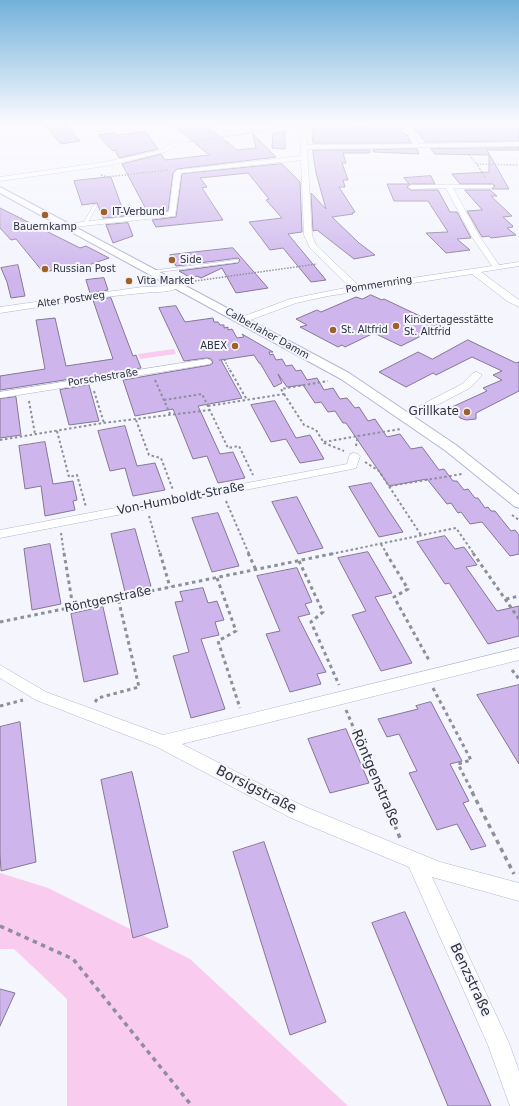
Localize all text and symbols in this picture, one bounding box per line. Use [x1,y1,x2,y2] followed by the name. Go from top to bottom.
[112,206,165,218] place label: IT-Verbund
[99,207,109,217] marker: IT-Verbund
[40,210,50,220] marker: Bauernkamp
[13,221,77,233] place label: Bauernkamp
[180,254,202,266] place label: Side
[167,255,177,265] marker: Side
[53,263,116,275] place label: Russian Post
[40,264,50,274] marker: Russian Post
[345,274,413,296] street label: Pommernring
[137,275,194,287] place label: Vita Market
[124,276,134,286] marker: Vita Market
[36,289,106,311] street label: Alter Postweg
[223,306,311,362] street label: Calberlaher Damm
[404,314,493,338] place label: Kindertagesstätte St. Altfrid
[391,321,401,331] marker: Kindertagesstätte St. Altfrid
[341,324,388,336] place label: St. Altfrid
[328,325,338,335] marker: St. Altfrid
[200,340,227,352] place label: ABEX
[230,341,240,351] marker: ABEX
[67,367,139,389] street label: Porschestraße
[409,405,459,419] place label: Grillkate
[462,407,472,417] marker: Grillkate
[116,480,246,518] street label: Von-Humboldt-Straße
[63,584,153,616] street label: Röntgenstraße
[347,727,403,829] street label: Röntgenstraße
[213,762,299,818] street label: Borsigstraße
[446,941,494,1019] street label: Benzstraße

